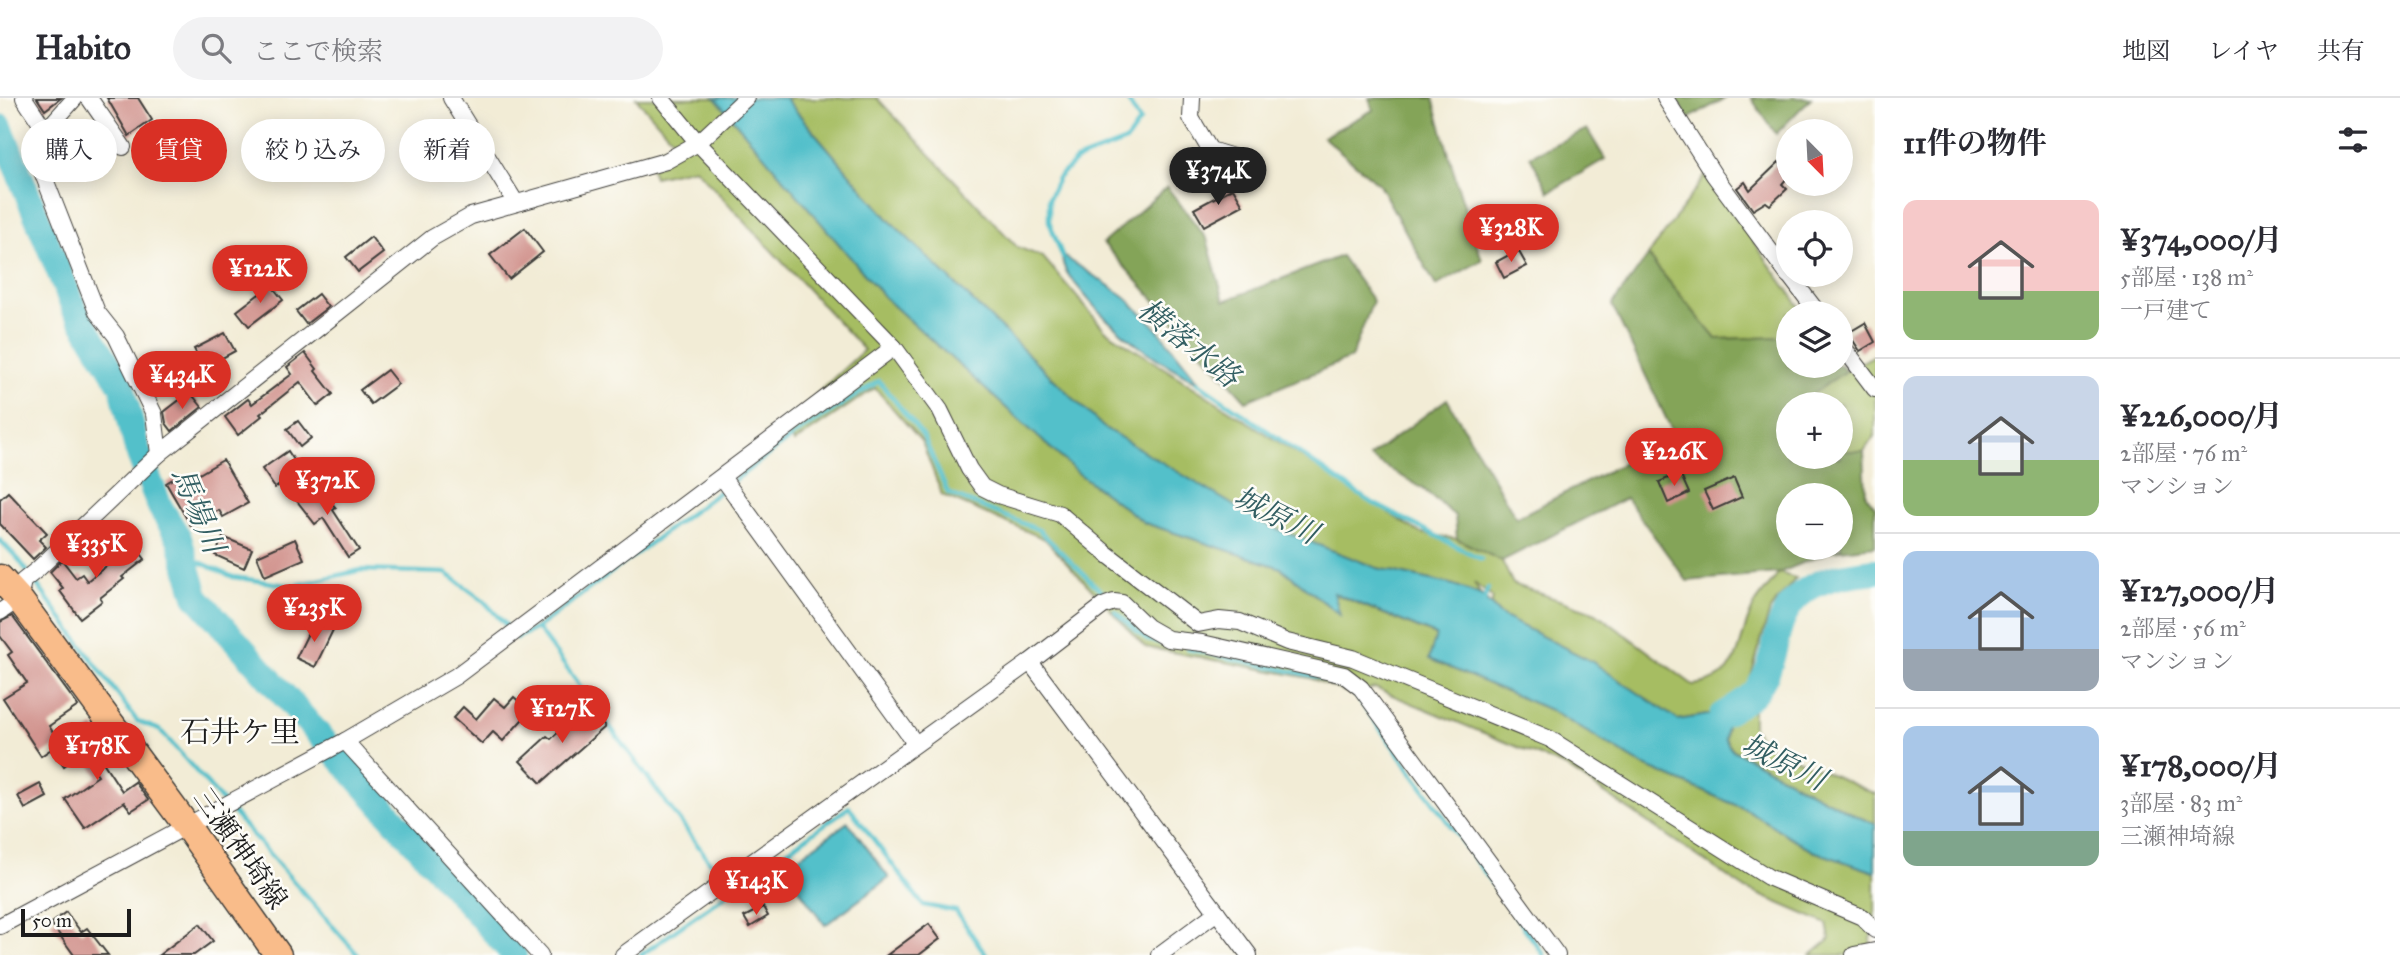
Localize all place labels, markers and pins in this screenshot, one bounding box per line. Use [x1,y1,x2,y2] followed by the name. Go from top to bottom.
[1169,148,1267,207] pin: ¥374K
[1462,204,1560,264] pin: ¥328K
[211,246,309,305] pin: ¥122K
[133,352,231,411] pin: ¥434K
[1625,428,1723,488] pin: ¥226K
[278,458,376,517] pin: ¥372K
[47,520,145,580] pin: ¥335K
[265,584,363,644] pin: ¥235K
[513,686,611,745] pin: ¥127K
[48,722,146,782] pin: ¥178K
[707,858,805,917] pin: ¥143K

